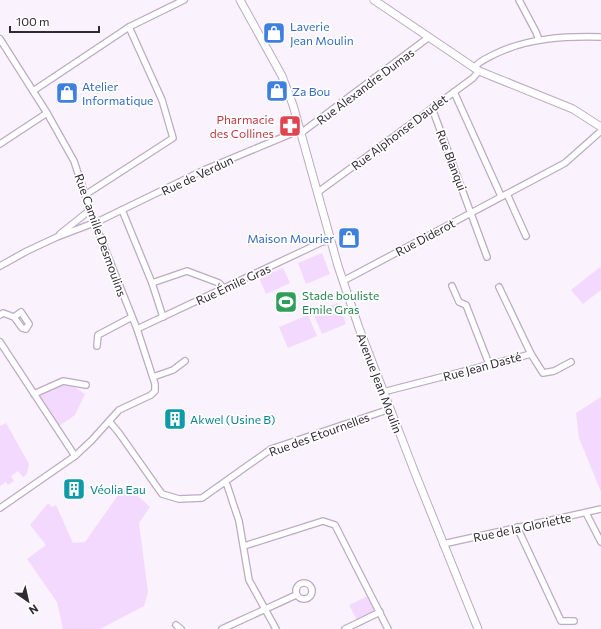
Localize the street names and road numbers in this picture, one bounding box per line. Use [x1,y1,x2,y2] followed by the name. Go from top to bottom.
[314,45,416,127] street label: Rue Alexandre Dumas
[348,91,450,173] street label: Rue Alphonse Daudet
[434,128,470,192] street label: Rue Blanqui
[159,152,235,198] street label: Rue de Verdun
[72,172,130,298] street label: Rue Camille Desmoulins
[393,216,457,258] street label: Rue Diderot
[193,261,273,307] street label: Rue Émile Gras
[354,331,406,435] street label: Avenue Jean Moulin
[441,349,523,384] street label: Rue Jean Dasté
[267,409,371,459] street label: Rue des Etournelles
[472,510,572,544] street label: Rue de la Gloriette

